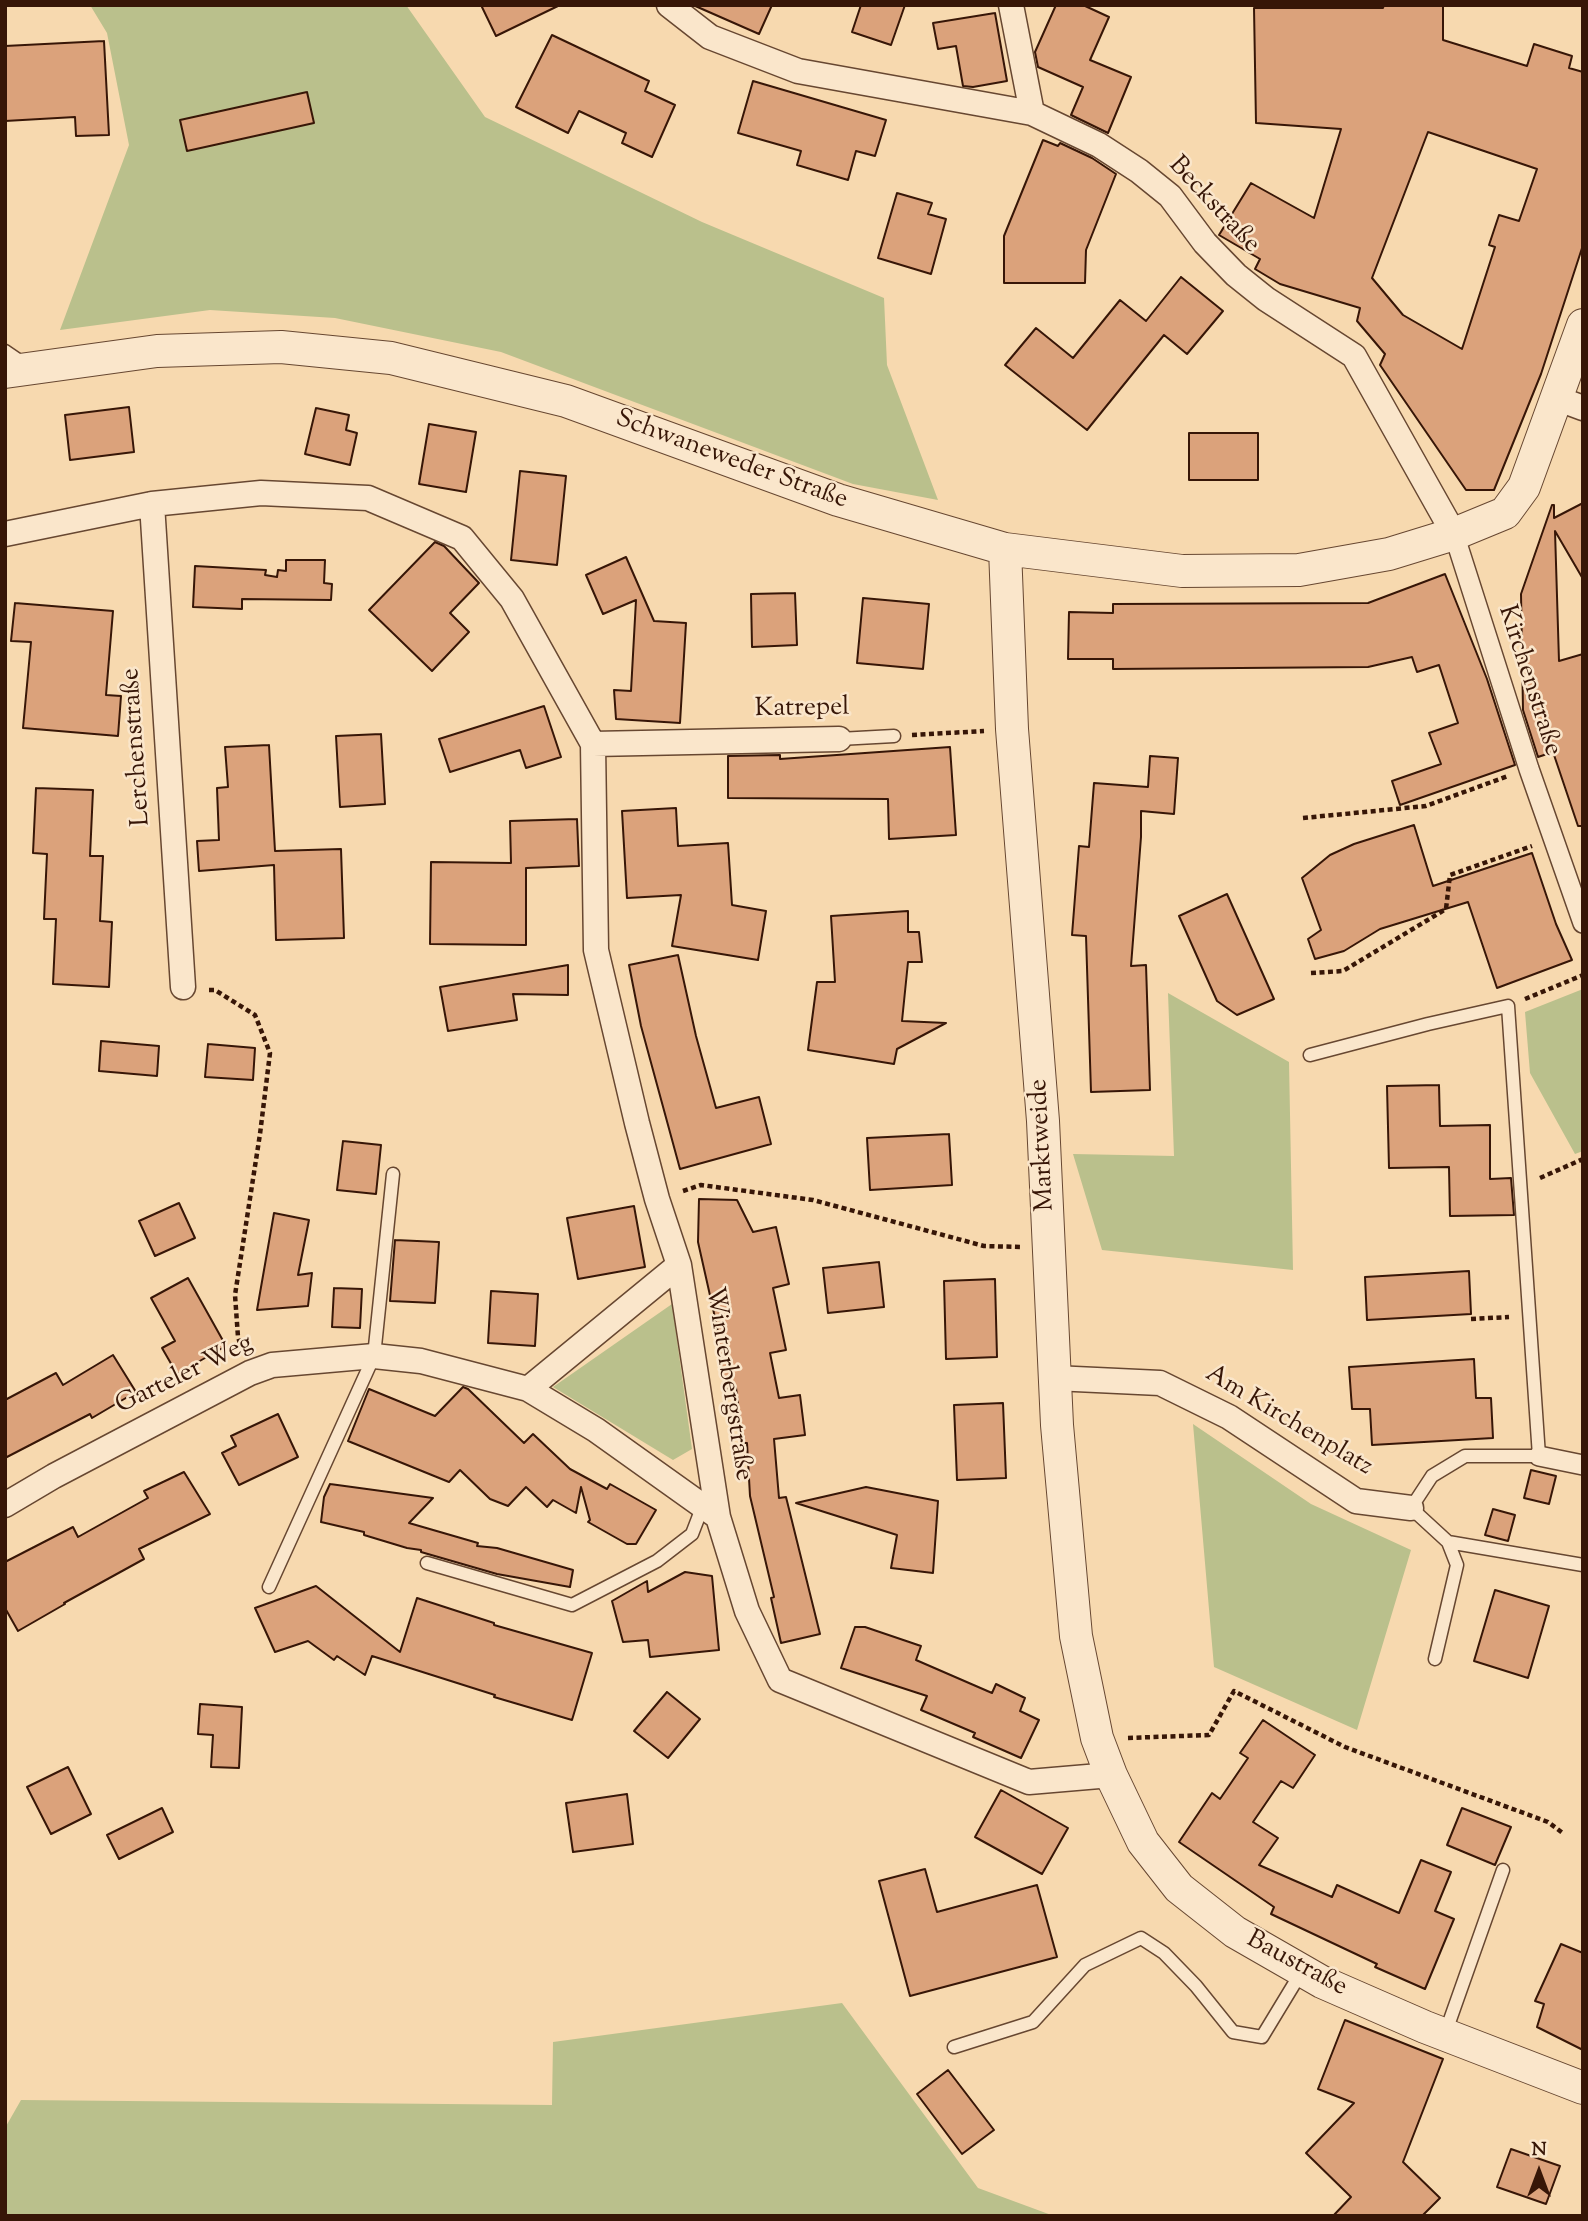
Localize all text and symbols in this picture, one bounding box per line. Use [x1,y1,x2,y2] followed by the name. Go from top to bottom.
[1160,151,1266,261] street label: Beckstraße
[611,404,851,518] street label: Schwaneweder Straße
[1489,602,1567,760] street label: Kirchenstraße
[117,667,159,827] street label: Lerchenstraße
[754,694,850,726] street label: Katrepel
[1025,1078,1063,1212] street label: Marktweide
[696,1285,758,1483] street label: Winterbergstraße
[111,1329,259,1423] street label: Garteler Weg
[1199,1360,1377,1484] street label: Am Kirchenplatz
[1240,1925,1352,2005] street label: Baustraße
[1504,2137,1574,2207] north arrow
[1531,2137,1547,2164] text: N

